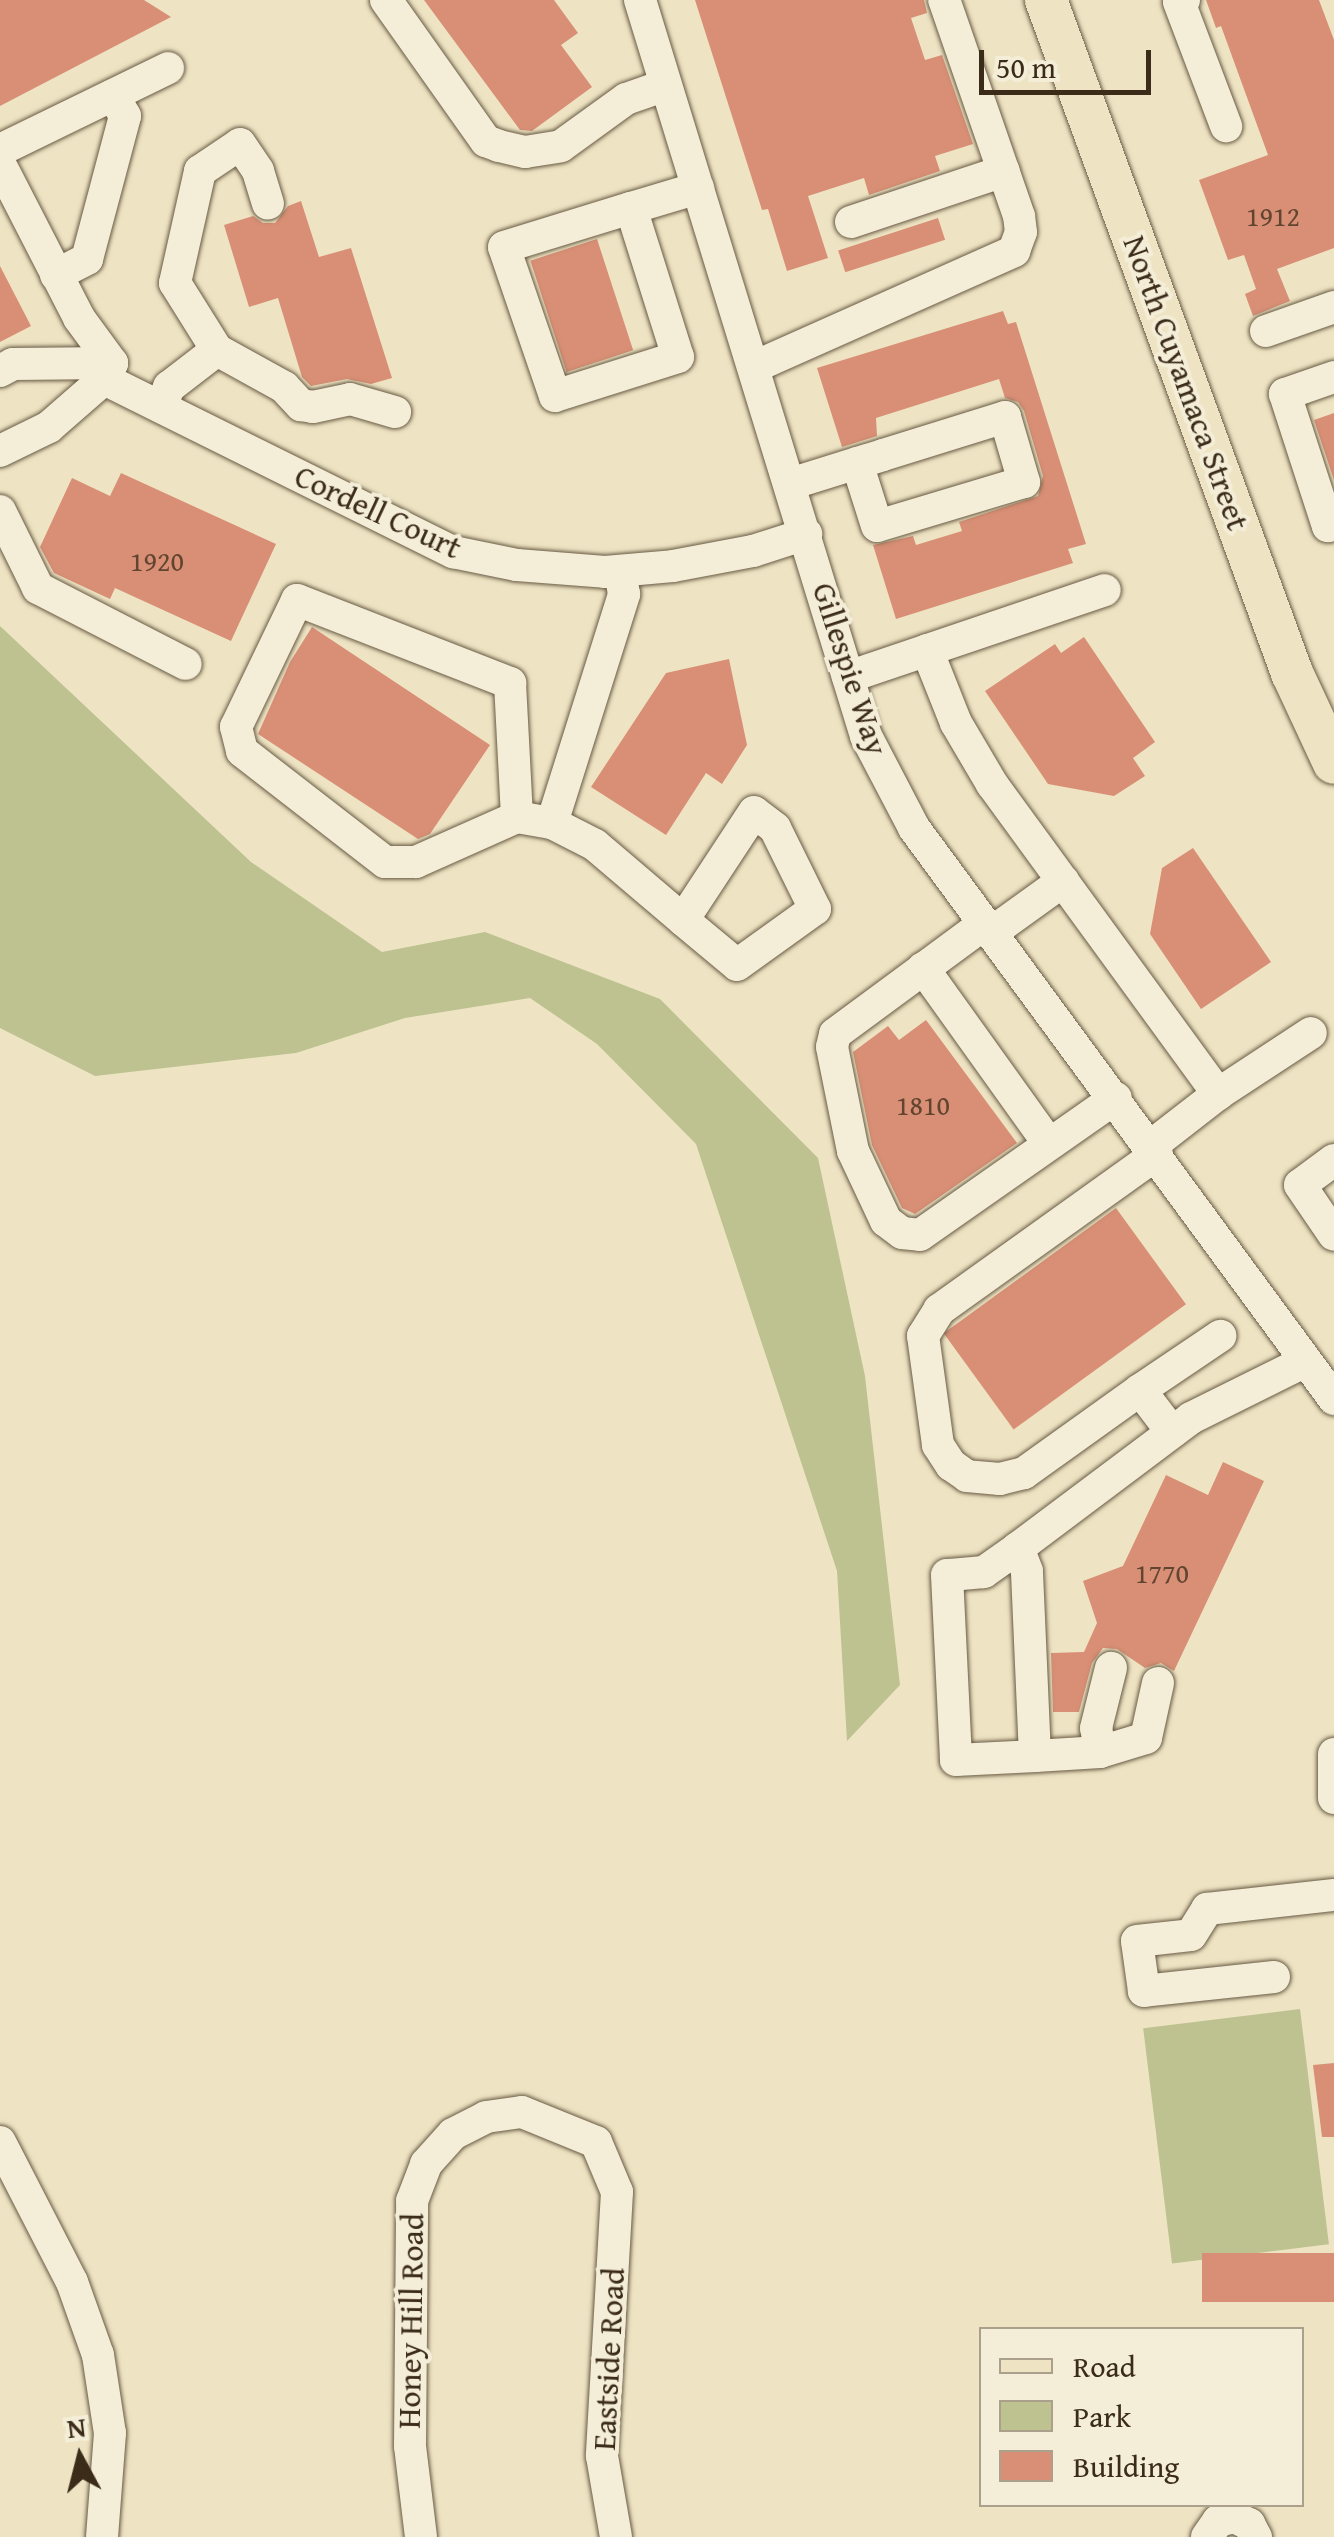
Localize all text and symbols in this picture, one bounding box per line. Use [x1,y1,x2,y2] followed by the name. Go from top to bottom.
[984,30,1156,92] scale bar
[996,45,1056,89] text: 50 m
[1246,199,1300,233] house number: 1912
[1115,230,1257,536] street label: North Cuyamaca Street
[289,457,467,567] street label: Cordell Court
[130,544,184,578] house number: 1920
[804,578,896,760] street label: Gillespie Way
[896,1088,950,1122] house number: 1810
[1135,1556,1189,1590] house number: 1770
[390,2213,432,2429] street label: Honey Hill Road
[585,2267,633,2451] street label: Eastside Road
[979,2327,1304,2507] legend
[1073,2344,1136,2388] text: Road
[1073,2394,1131,2438] text: Park
[64,2405,88,2448] text: N
[30,2407,130,2507] north arrow
[1073,2444,1179,2488] text: Building

